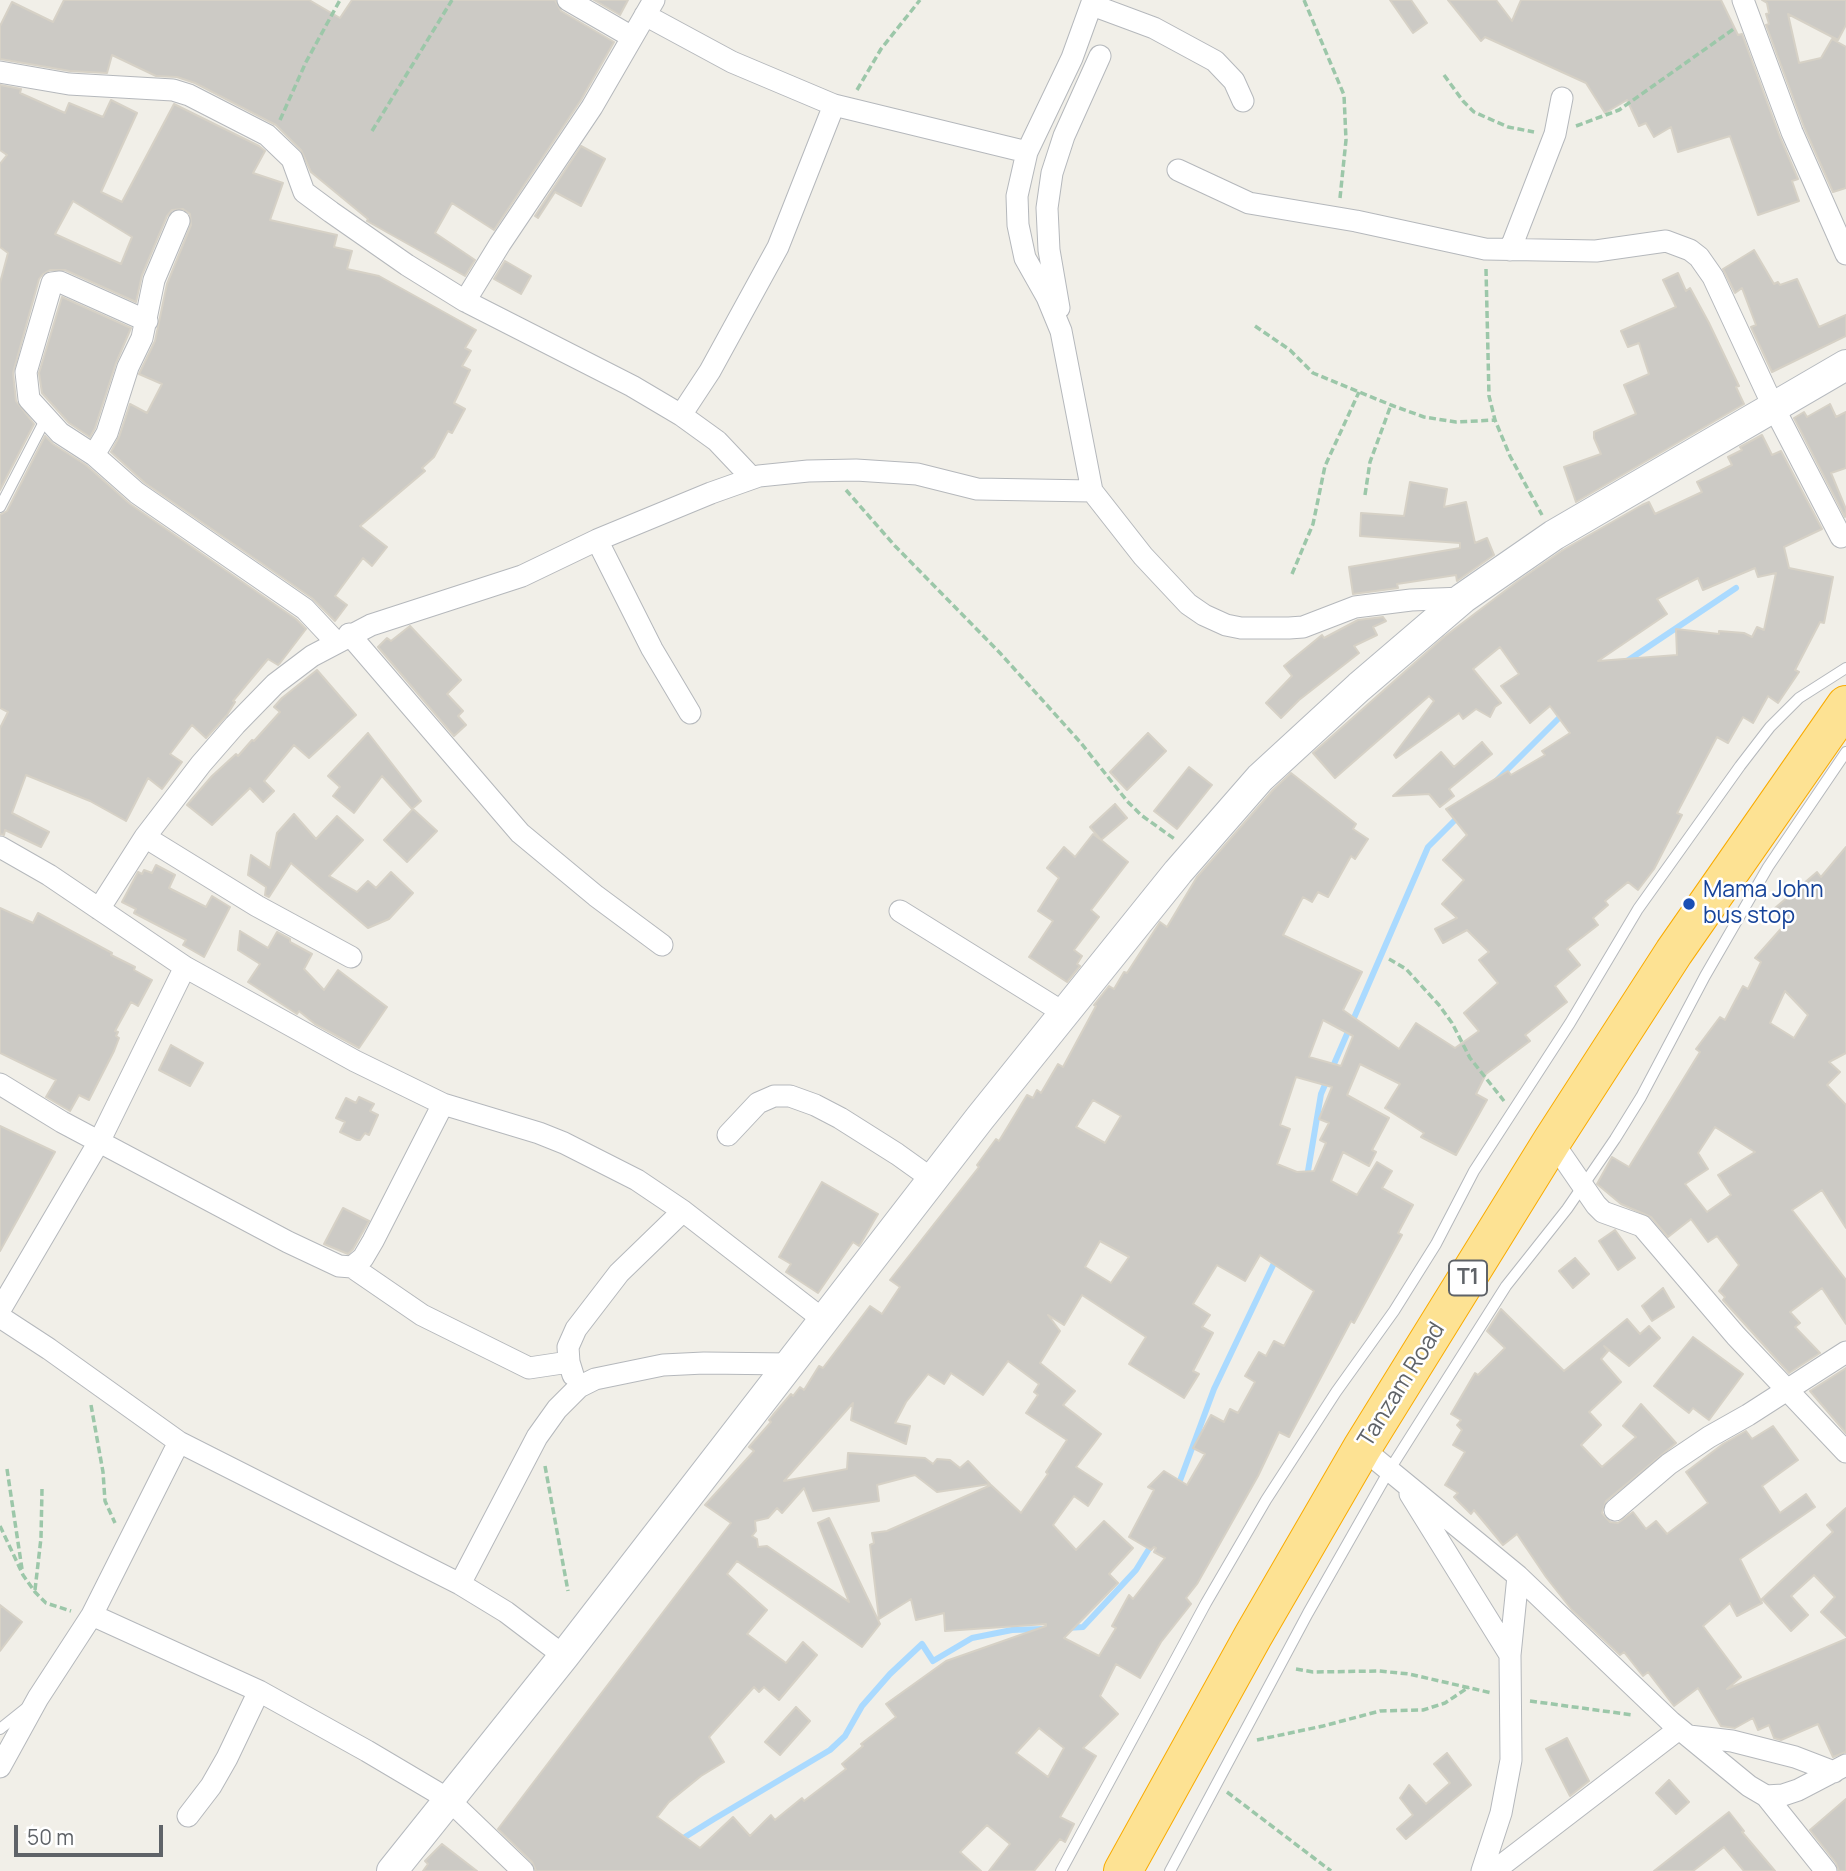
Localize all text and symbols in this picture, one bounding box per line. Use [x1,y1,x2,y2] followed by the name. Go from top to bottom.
[1703,877,1824,931] place label: Mama John bus stop
[1681,896,1697,912] marker: Mama John bus stop
[1449,1260,1487,1296] road number: T1
[1353,1318,1451,1452] street label: Tanzam Road
[18,1812,166,1856] scale bar
[27,1823,74,1851] text: 50 m

